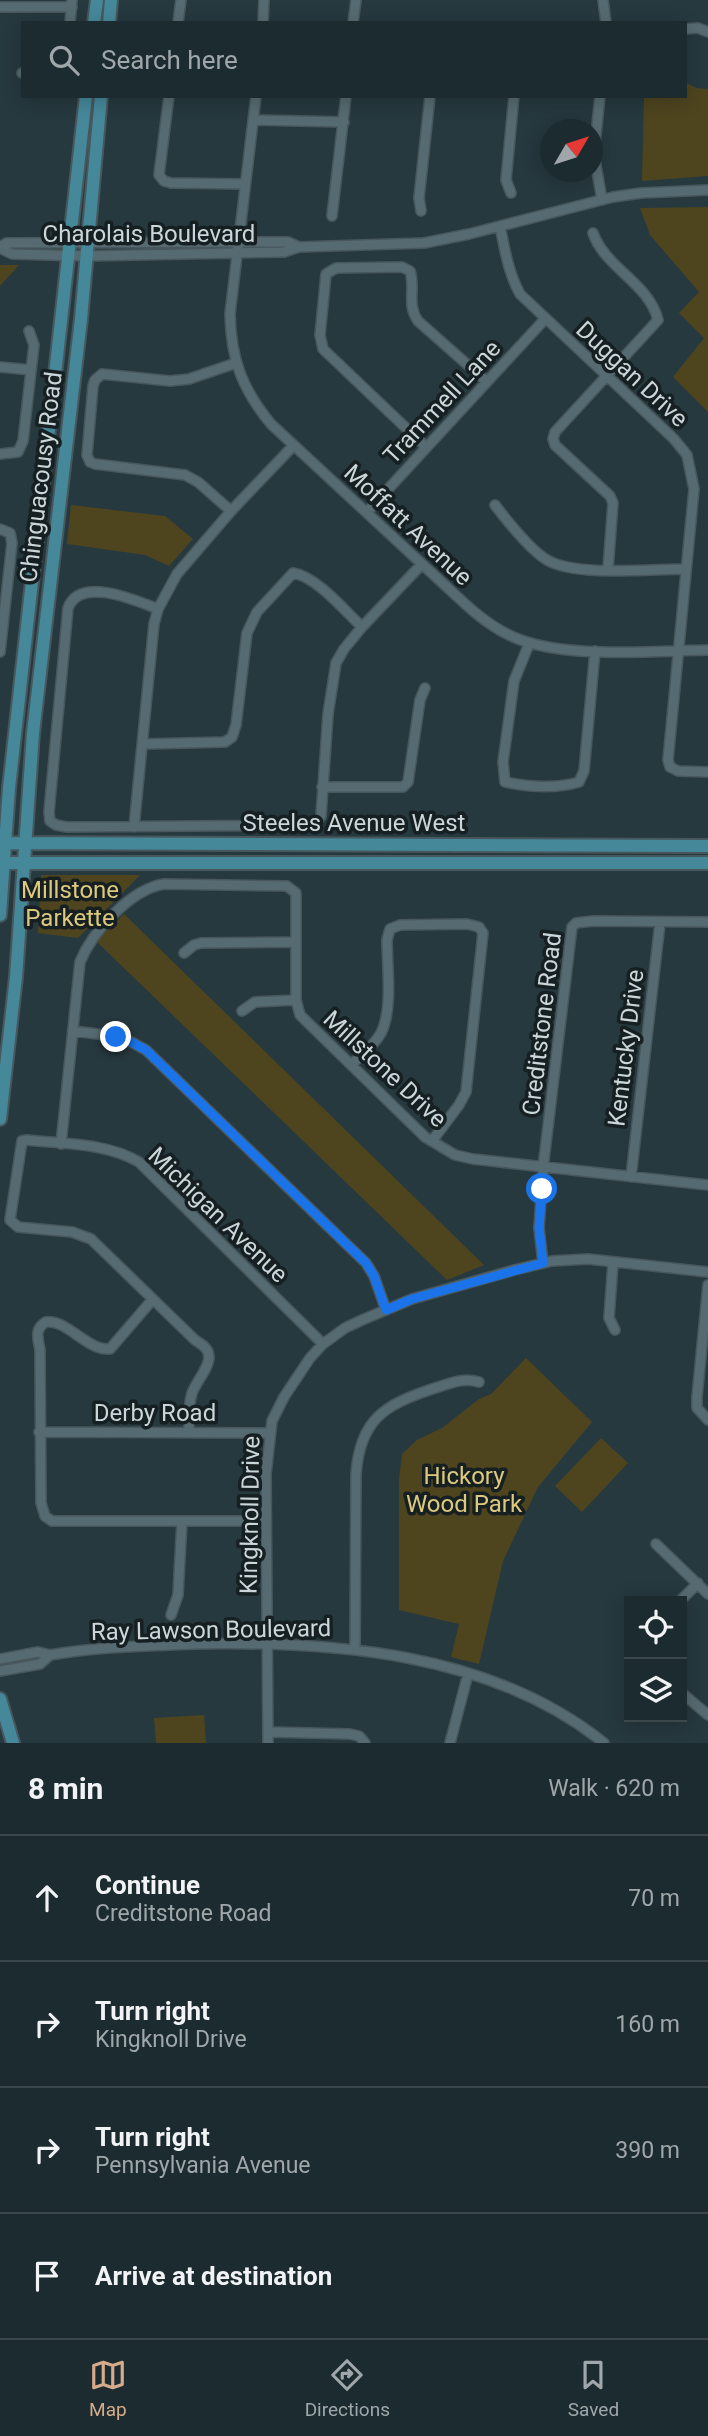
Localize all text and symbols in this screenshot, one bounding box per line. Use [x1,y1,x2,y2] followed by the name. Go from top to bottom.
[21,21,687,98] search box
[45,41,83,79] icon: search
[101,45,238,75] text: Search here
[540,119,603,182] north arrow
[43,220,255,248] street label: Charolais Boulevard
[570,315,694,433] street label: Duggan Drive
[378,334,506,470] street label: Trammell Lane
[14,370,68,584] street label: Chinguacousy Road
[338,459,478,591] street label: Moffatt Avenue
[243,809,466,837] street label: Steeles Avenue West
[21,876,119,932] park label: Millstone Parkette
[517,931,567,1117] street label: Creditstone Road
[602,968,650,1128] street label: Kentucky Drive
[318,1005,452,1133] street label: Millstone Drive
[100,1021,131,1052] route end
[143,1141,293,1289] street label: Michigan Avenue
[526,1173,557,1204] route start
[94,1399,216,1427] street label: Derby Road
[235,1436,265,1594] street label: Kingknoll Drive
[406,1462,523,1518] park label: Hickory Wood Park
[624,1596,687,1722] map controls
[624,1596,687,1659] button: locate
[91,1614,331,1646] street label: Ray Lawson Boulevard
[624,1659,687,1722] button: layers
[28,1771,103,1806] text: 8 min
[548,1775,680,1802] text: Walk · 620 m
[95,1870,200,1900] text: Continue
[28,1879,66,1917] icon: ahead
[628,1885,680,1912] text: 70 m
[95,1900,272,1927] text: Creditstone Road
[95,1996,210,2026] text: Turn right
[28,2005,66,2043] icon: right
[615,2011,680,2038] text: 160 m
[95,2026,247,2053] text: Kingknoll Drive
[95,2122,210,2152] text: Turn right
[28,2131,66,2169] icon: right
[615,2137,680,2164] text: 390 m
[95,2152,311,2179] text: Pennsylvania Avenue
[28,2257,66,2295] icon: arrive
[95,2261,332,2291] text: Arrive at destination
[89,2356,127,2421] tab: Map
[305,2356,390,2421] tab: Directions
[568,2356,619,2421] tab: Saved

